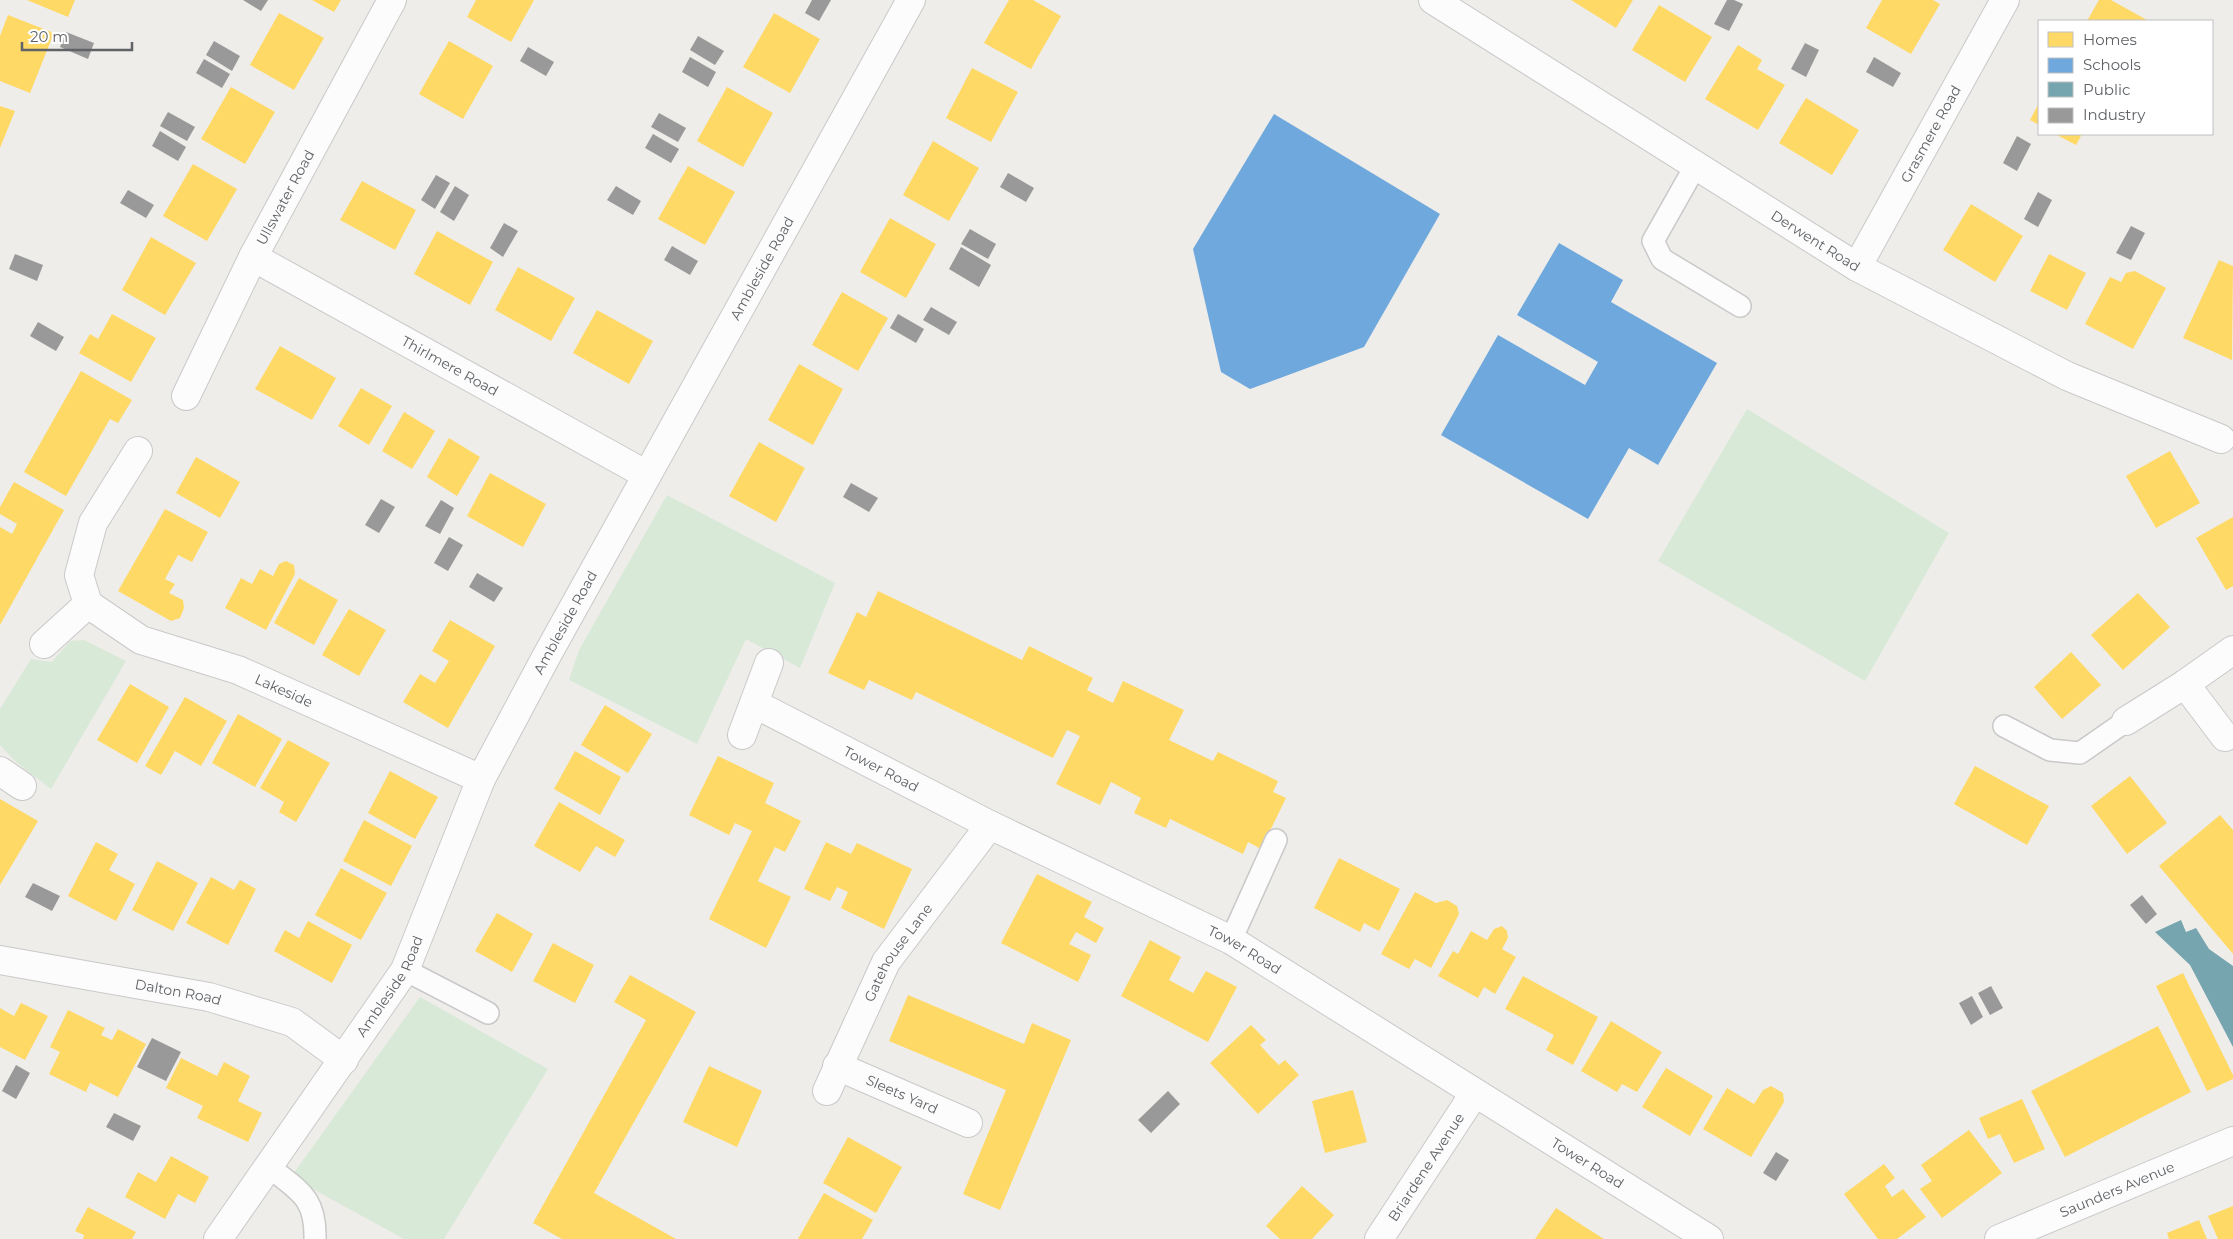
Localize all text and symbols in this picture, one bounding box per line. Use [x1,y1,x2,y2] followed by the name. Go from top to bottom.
[22,20,132,52] scale bar
[2038,20,2213,135] legend
[30,27,68,46] text: 20 m
[2083,30,2137,49] text: Homes
[2083,55,2141,74] text: Schools
[2083,80,2131,99] text: Public
[1897,82,1965,186] street label: Grasmere Road
[2083,105,2146,124] text: Industry
[252,147,318,248] street label: Ullswater Road
[1768,206,1863,276] street label: Derwent Road
[726,213,798,323] street label: Ambleside Road
[398,332,502,400] street label: Thirlmere Road
[530,568,601,677] street label: Ambleside Road
[252,670,316,711] street label: Lakeside
[841,742,922,796] street label: Tower Road
[860,900,936,1005] street label: Gatehouse Lane
[1205,921,1285,978] street label: Tower Road
[352,933,427,1040] street label: Ambleside Road
[134,975,224,1009] street label: Dalton Road
[863,1071,941,1118] street label: Sleets Yard
[1384,1109,1468,1225] street label: Briardene Avenue
[1548,1134,1627,1193] street label: Tower Road
[2057,1158,2177,1222] street label: Saunders Avenue

